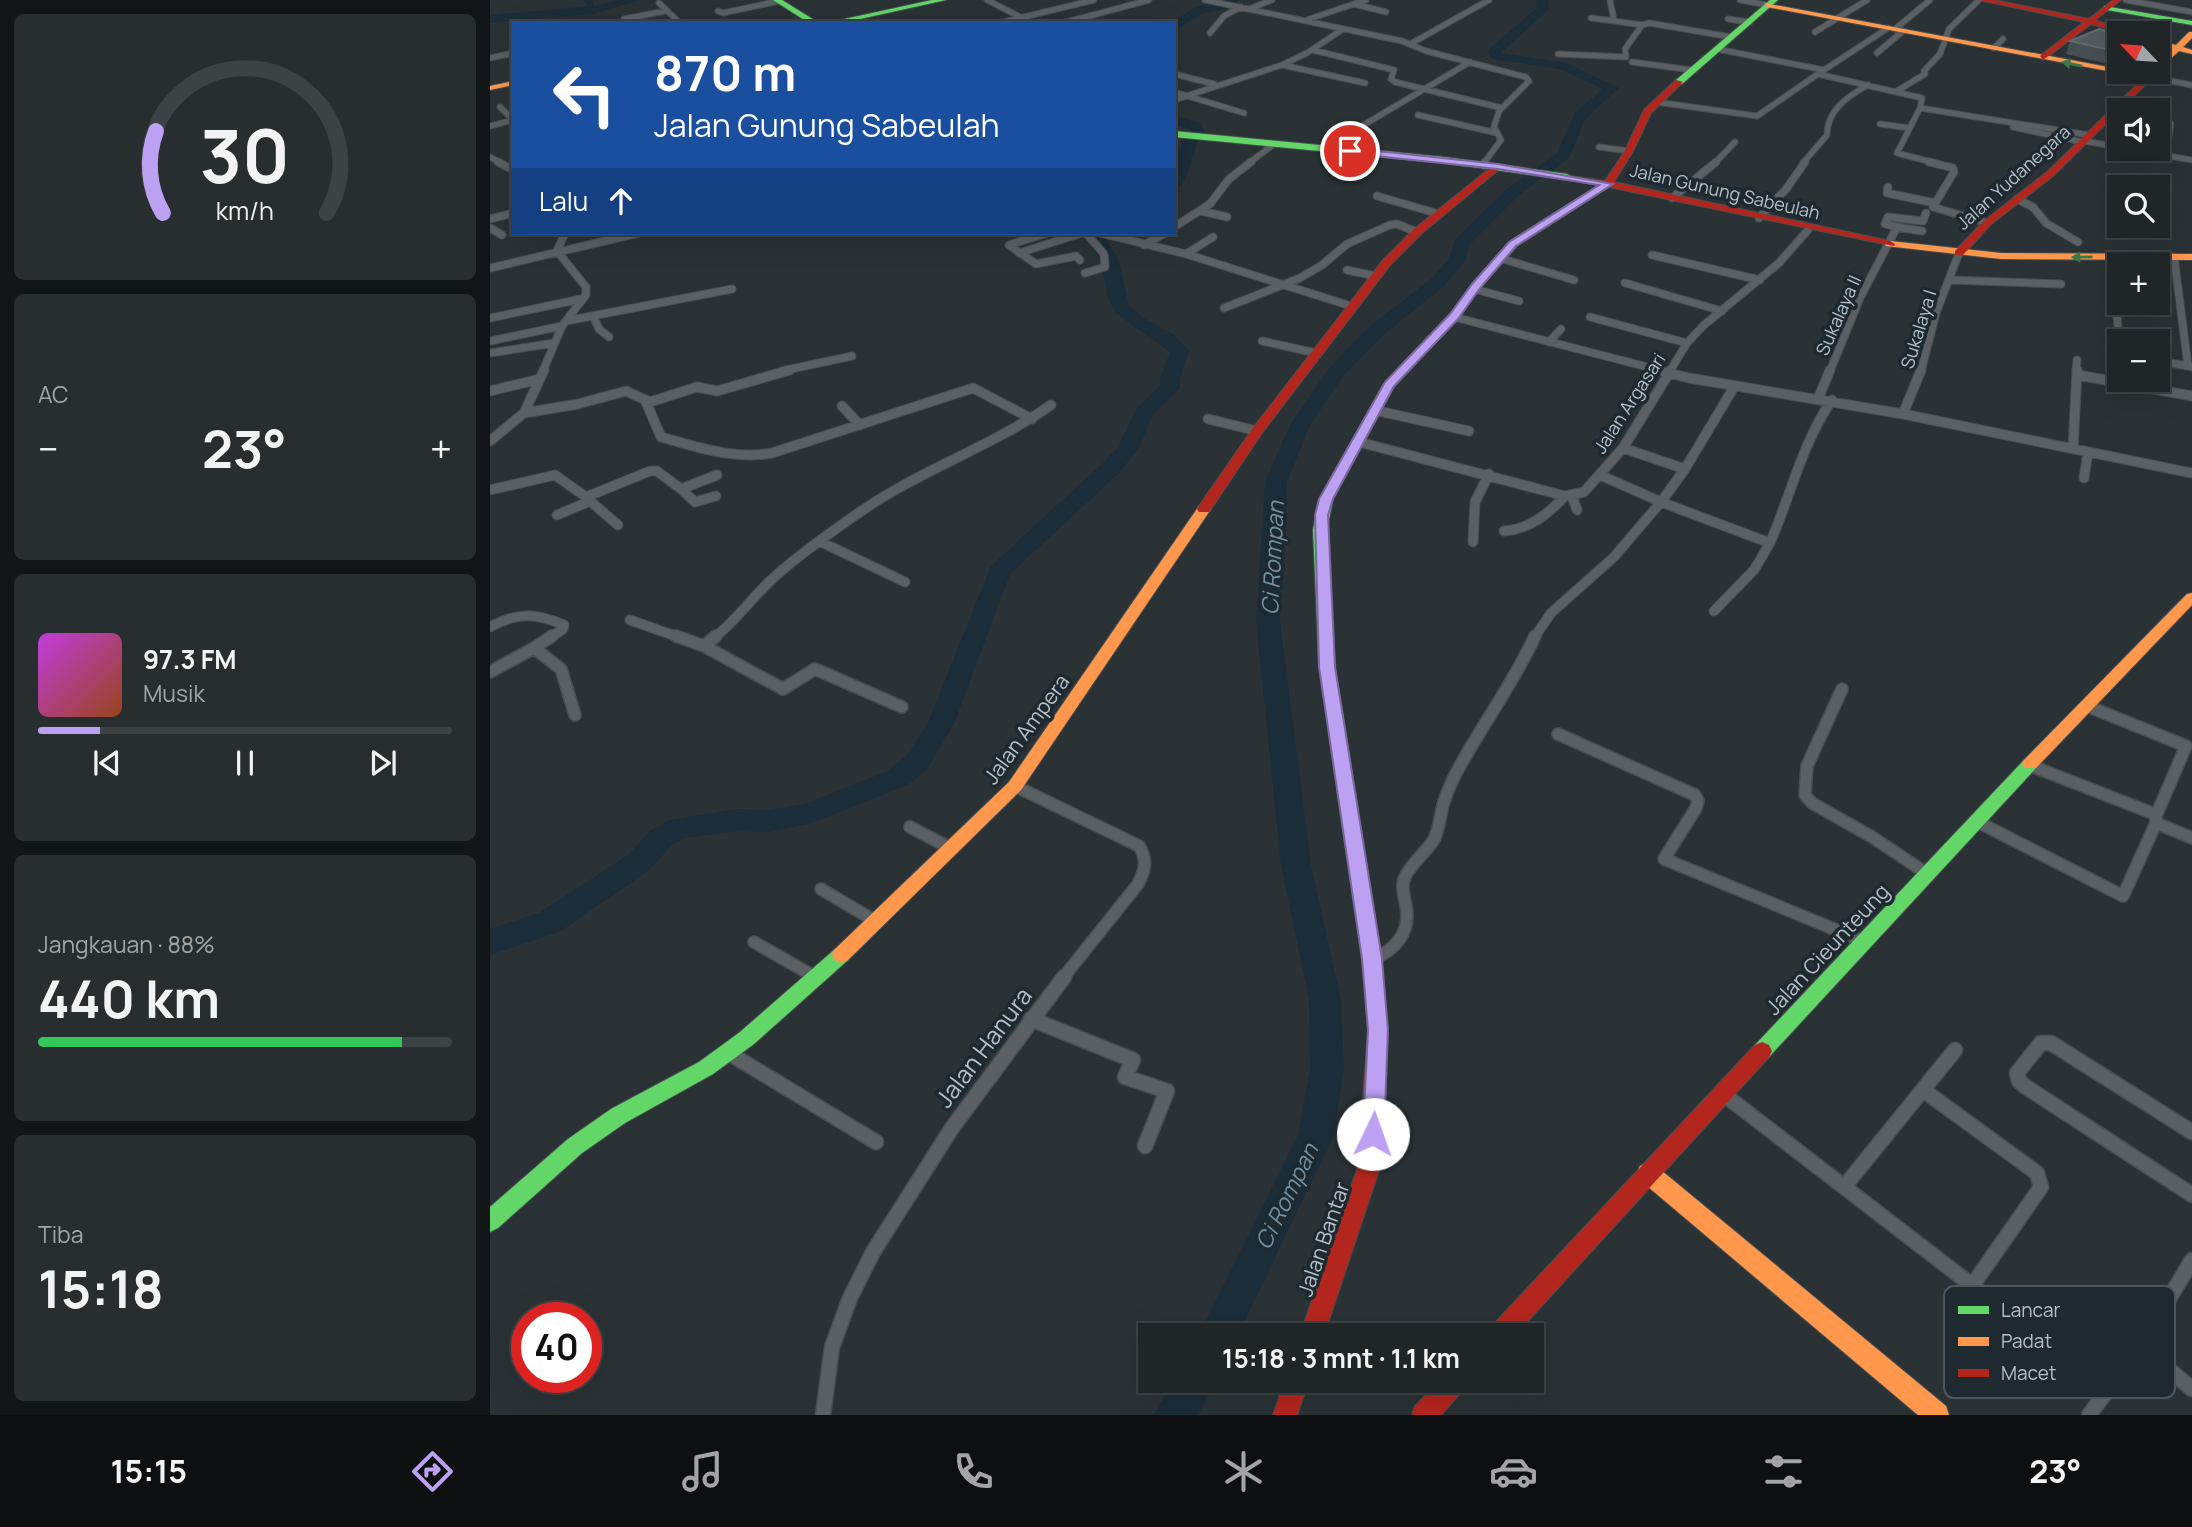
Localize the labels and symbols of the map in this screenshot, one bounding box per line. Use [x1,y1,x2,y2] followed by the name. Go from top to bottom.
[2107,21,2170,84] north arrow
[2061,58,2083,69] one-way arrow
[1951,119,2075,235] street label: Jalan Yudanegara
[1320,121,1380,181] pin
[1628,157,1822,225] street label: Jalan Gunung Sabeulah
[2070,251,2092,262] one-way arrow
[1810,271,1866,359] street label: Sukalaya II
[1895,287,1941,371] street label: Sukalaya I
[1588,348,1670,458] street label: Jalan Argasari
[1253,499,1291,616] water label: Ci Rompan
[977,668,1075,790] street label: Jalan Ampera
[1759,877,1895,1021] street label: Jalan Cieunteung
[927,980,1039,1114] street label: Jalan Hanura
[1336,1097,1410,1171] position arrow
[1247,1137,1326,1254] water label: Ci Rompan
[1290,1178,1356,1300] street label: Jalan Bantar
[1944,1286,2175,1398] legend
[2001,1297,2060,1323] text: Lancar
[511,1302,602,1393] speed limit sign: 40
[2001,1328,2052,1354] text: Padat
[2001,1360,2056,1386] text: Macet

